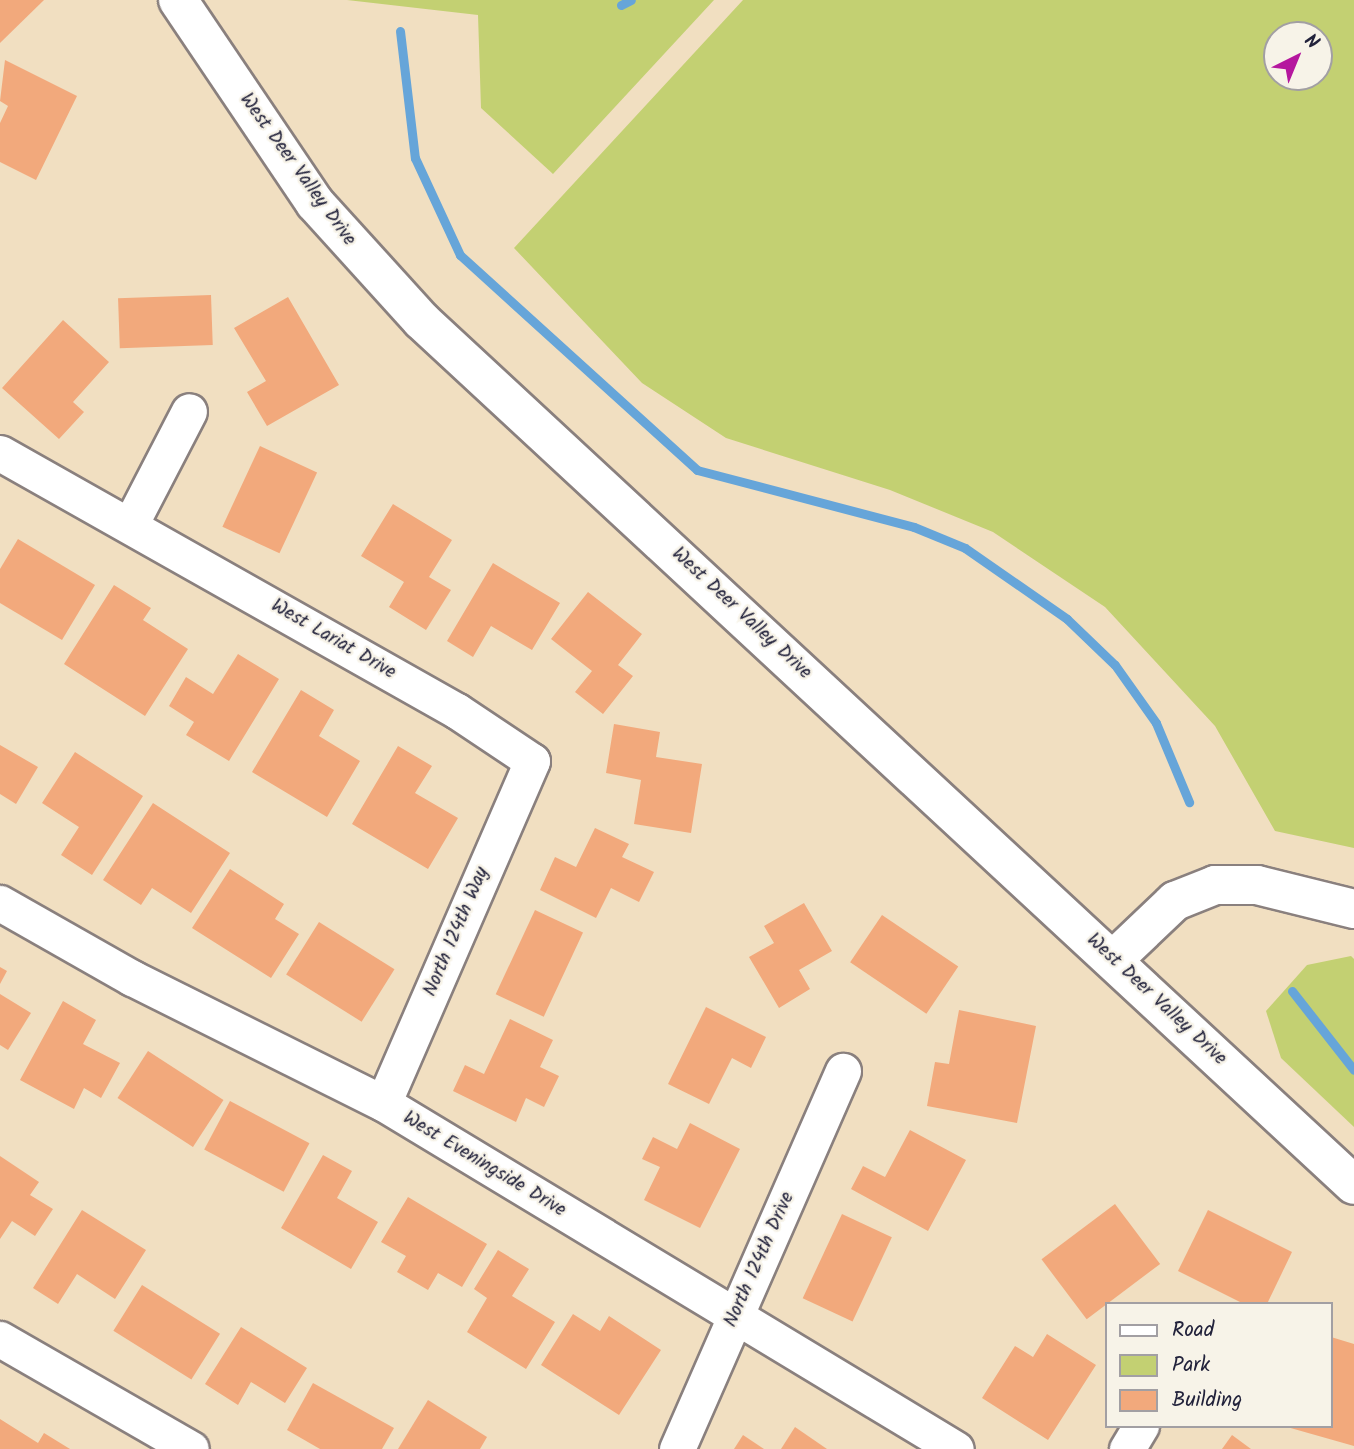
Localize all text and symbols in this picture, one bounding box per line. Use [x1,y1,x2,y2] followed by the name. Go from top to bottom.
[1263,21,1333,91] north arrow
[1296,27,1326,57] text: N
[234,89,360,251] street label: West Deer Valley Drive
[666,543,816,685] street label: West Deer Valley Drive
[267,595,399,685] street label: West Lariat Drive
[420,864,494,1000] street label: North 124th Way
[1081,929,1231,1071] street label: West Deer Valley Drive
[398,1107,570,1223] street label: West Eveningside Drive
[720,1189,800,1331] street label: North 124th Drive
[1106,1302,1333,1428] legend
[1172,1314,1214,1347] text: Road
[1172,1349,1210,1382] text: Park
[1172,1384,1242,1417] text: Building

